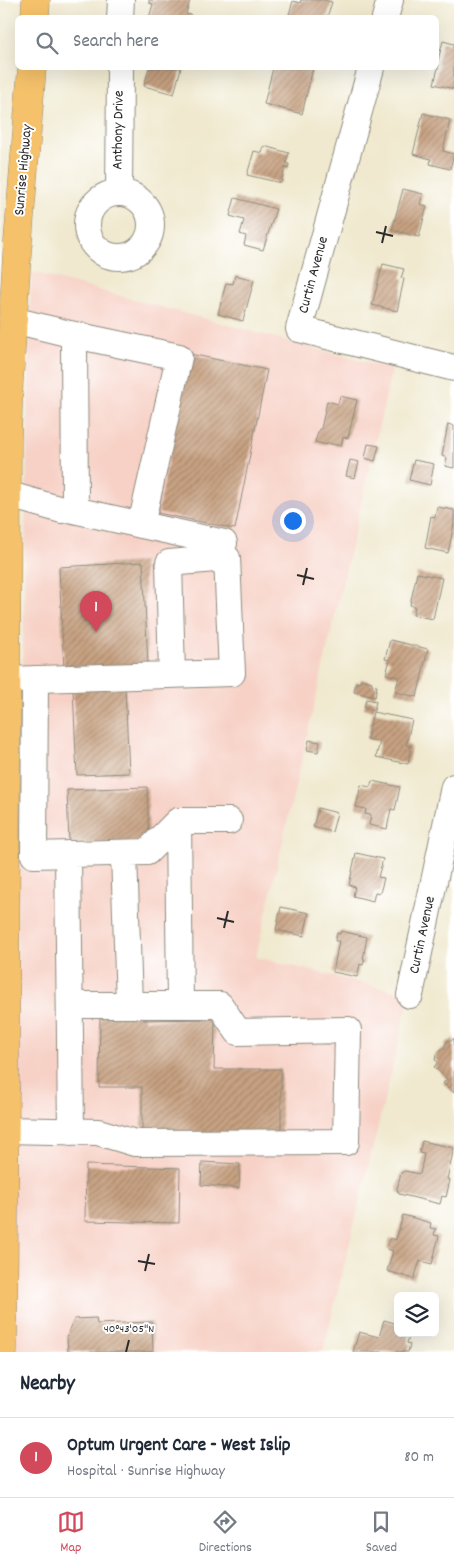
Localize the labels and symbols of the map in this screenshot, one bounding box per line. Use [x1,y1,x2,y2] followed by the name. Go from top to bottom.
[107,90,131,170] street label: Anthony Drive
[9,123,39,216] street label: Sunrise Highway
[293,234,335,316] street label: Curtin Avenue
[280,508,306,534] your location
[80,591,112,632] pin: 1
[404,894,442,976] street label: Curtin Avenue
[104,1321,154,1338] text: 40°43'05"N

